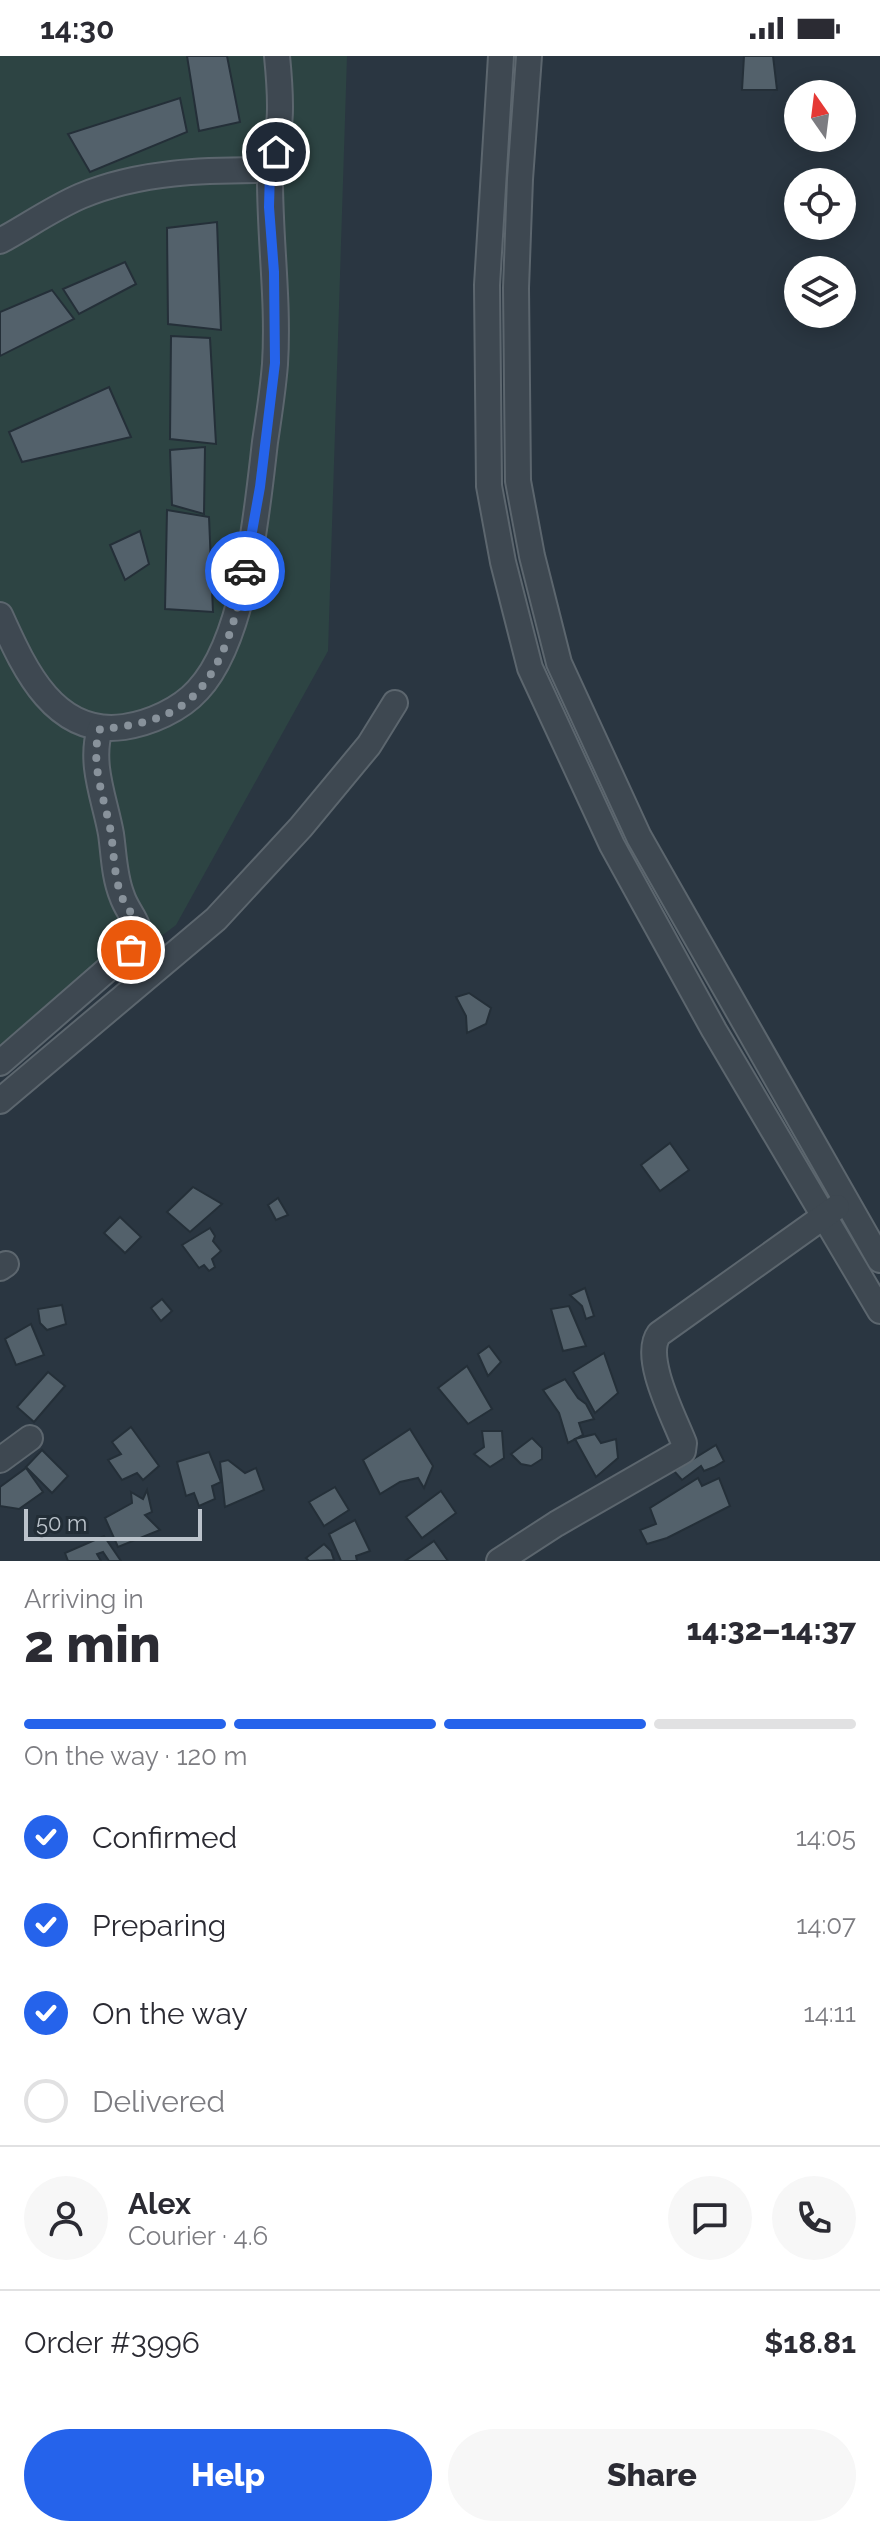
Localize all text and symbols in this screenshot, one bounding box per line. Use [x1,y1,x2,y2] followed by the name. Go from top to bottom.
[40,11,115,46] text: 14:30
[784,80,856,152] north arrow
[784,80,856,328] map controls
[242,118,310,186] pin
[254,130,298,174] icon: home
[784,168,856,240] button: locate
[784,256,856,328] button: layers
[205,531,285,611] courier
[223,549,267,593] icon: car
[97,916,165,984] pin
[109,928,153,972] icon: bag
[24,1505,202,1541] scale bar
[36,1510,87,1536] text: 50 m
[24,1584,144,1614] text: Arriving in
[687,1612,856,1647] text: 14:32–14:37
[24,1613,161,1674] text: 2 min
[24,1741,248,1771] text: On the way · 120 m
[24,1815,68,1859] icon: check
[92,1820,237,1855] text: Confirmed
[796,1822,856,1852] text: 14:05
[24,1903,68,1947] icon: check
[92,1908,226,1943] text: Preparing
[796,1910,856,1940] text: 14:07
[24,1991,68,2035] icon: check
[92,1996,248,2031] text: On the way
[804,1998,856,2028] text: 14:11
[92,2084,225,2119] text: Delivered
[24,2176,108,2260] button: person
[668,2176,752,2260] button: chat
[772,2176,856,2260] button: phone
[128,2186,191,2221] text: Alex
[128,2221,268,2251] text: Courier · 4.6
[24,2325,200,2360] text: Order #3996
[764,2325,856,2360] text: $18.81
[24,2429,432,2521] button: Help
[448,2429,856,2521] button: Share

